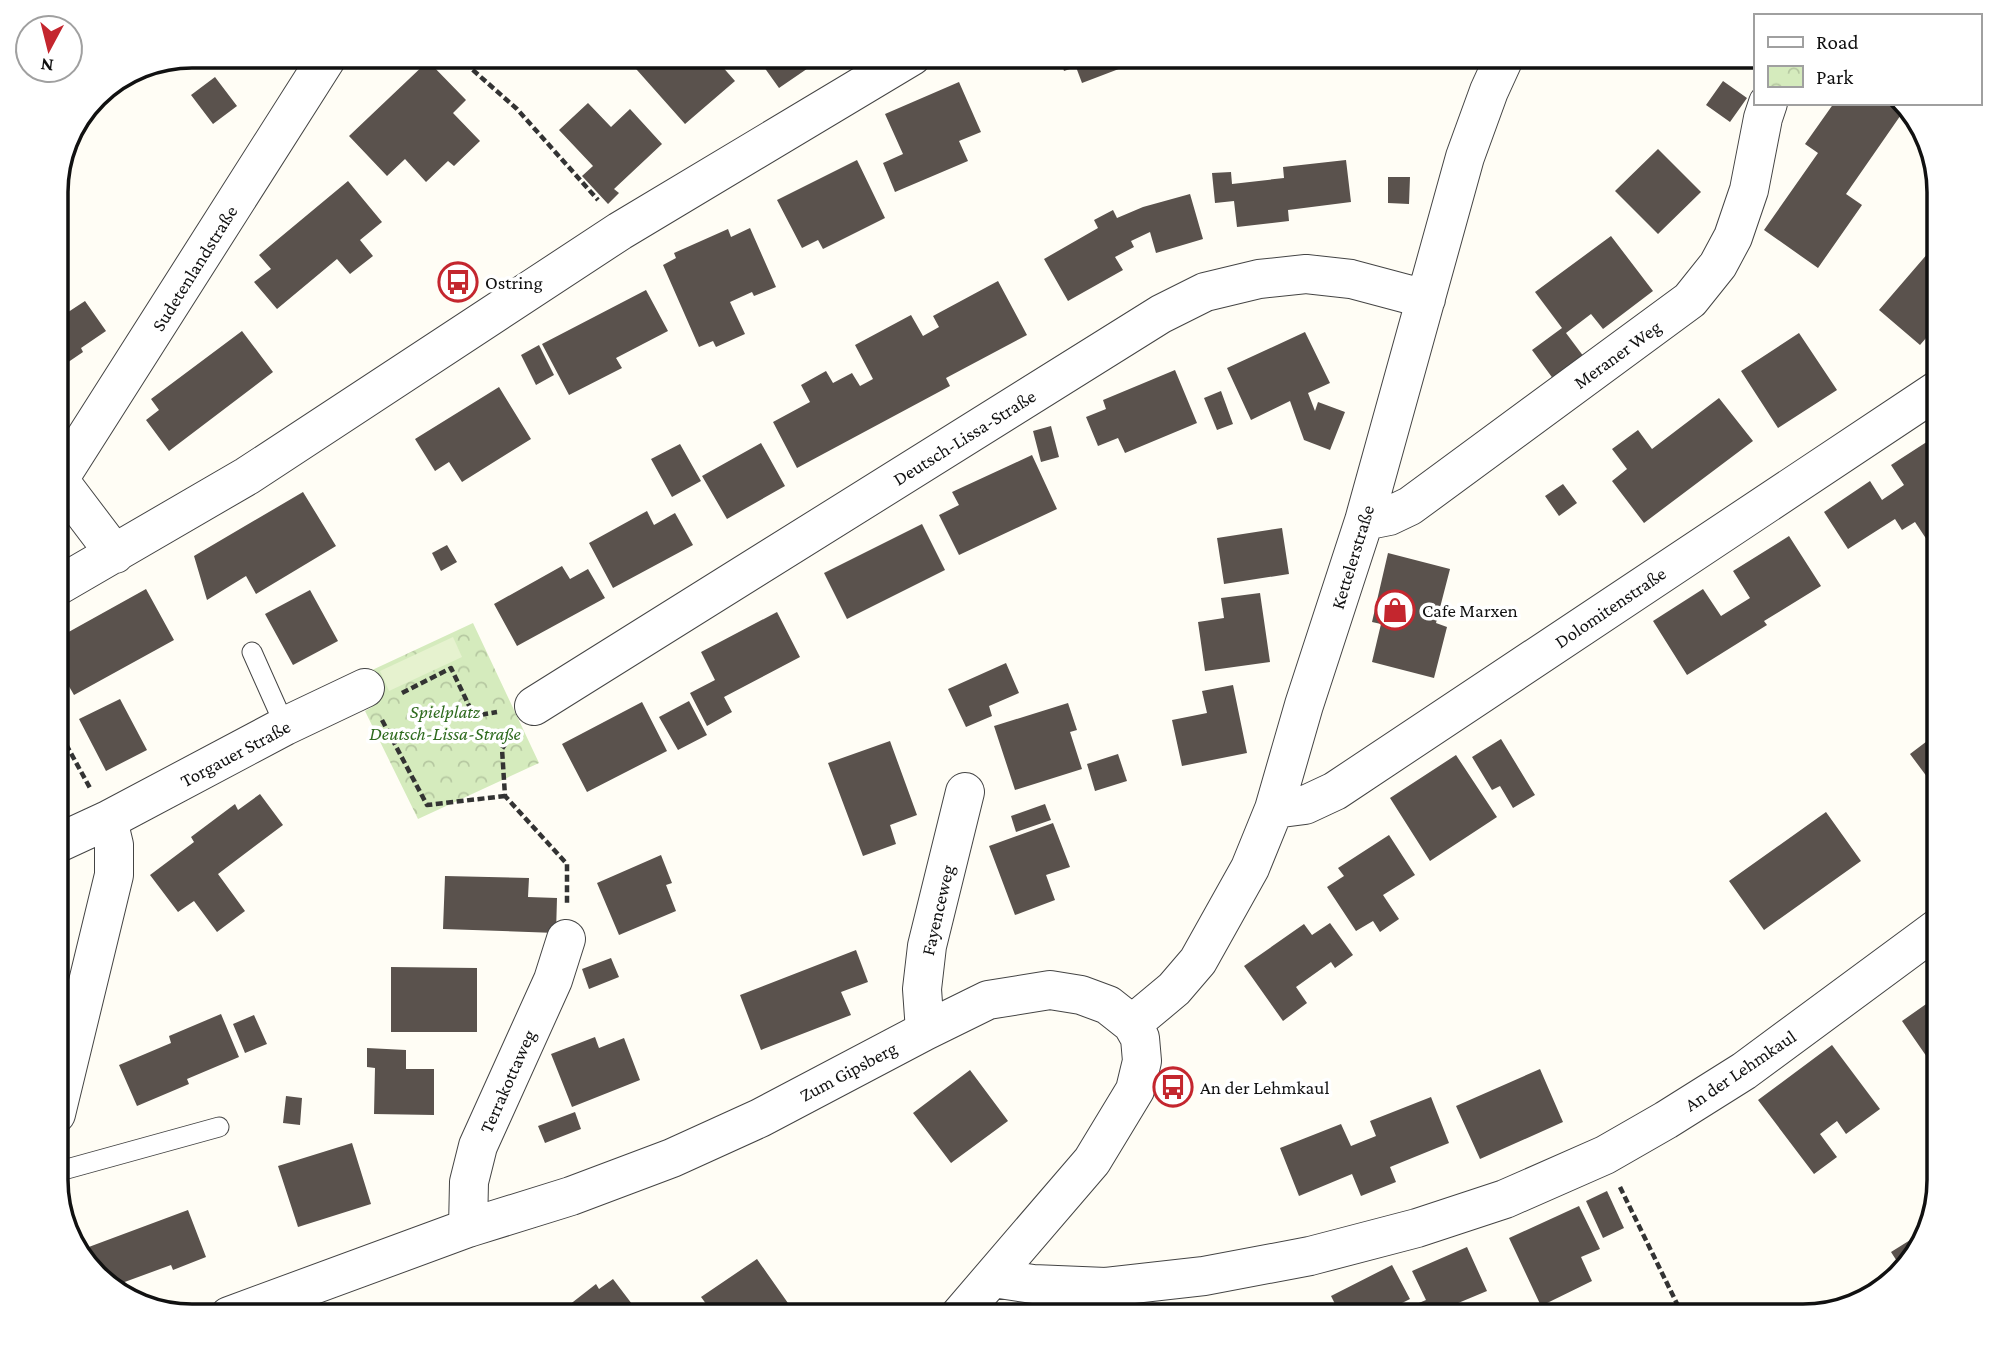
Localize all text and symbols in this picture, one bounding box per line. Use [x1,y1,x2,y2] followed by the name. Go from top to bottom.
[14,14,84,84] north arrow
[1754,14,1981,105] legend
[1816,30,1859,54] text: Road
[39,54,55,77] text: N
[1816,65,1853,89] text: Park
[147,202,241,335] street label: Sudetenlandstraße
[437,261,479,303] bus stop icon: Ostring
[485,272,543,293] place label: Ostring
[1570,316,1665,393] street label: Meraner Weg
[889,385,1039,490] street label: Deutsch-Lissa-Straße
[1327,503,1378,612] street label: Kettelerstraße
[1551,563,1670,652] street label: Dolomitenstraße
[1374,589,1416,631] shop icon: Cafe Marxen
[1422,600,1518,621] place label: Cafe Marxen
[369,701,521,744] park label: Spielplatz Deutsch-Lissa-Straße
[177,716,294,791] street label: Torgauer Straße
[917,863,958,957] street label: Fayenceweg
[475,1026,540,1136] street label: Terrakottaweg
[1681,1026,1800,1115] street label: An der Lehmkaul
[796,1037,900,1106] street label: Zum Gipsberg
[1152,1066,1194,1108] bus stop icon: An der Lehmkaul
[1200,1077,1329,1098] place label: An der Lehmkaul

